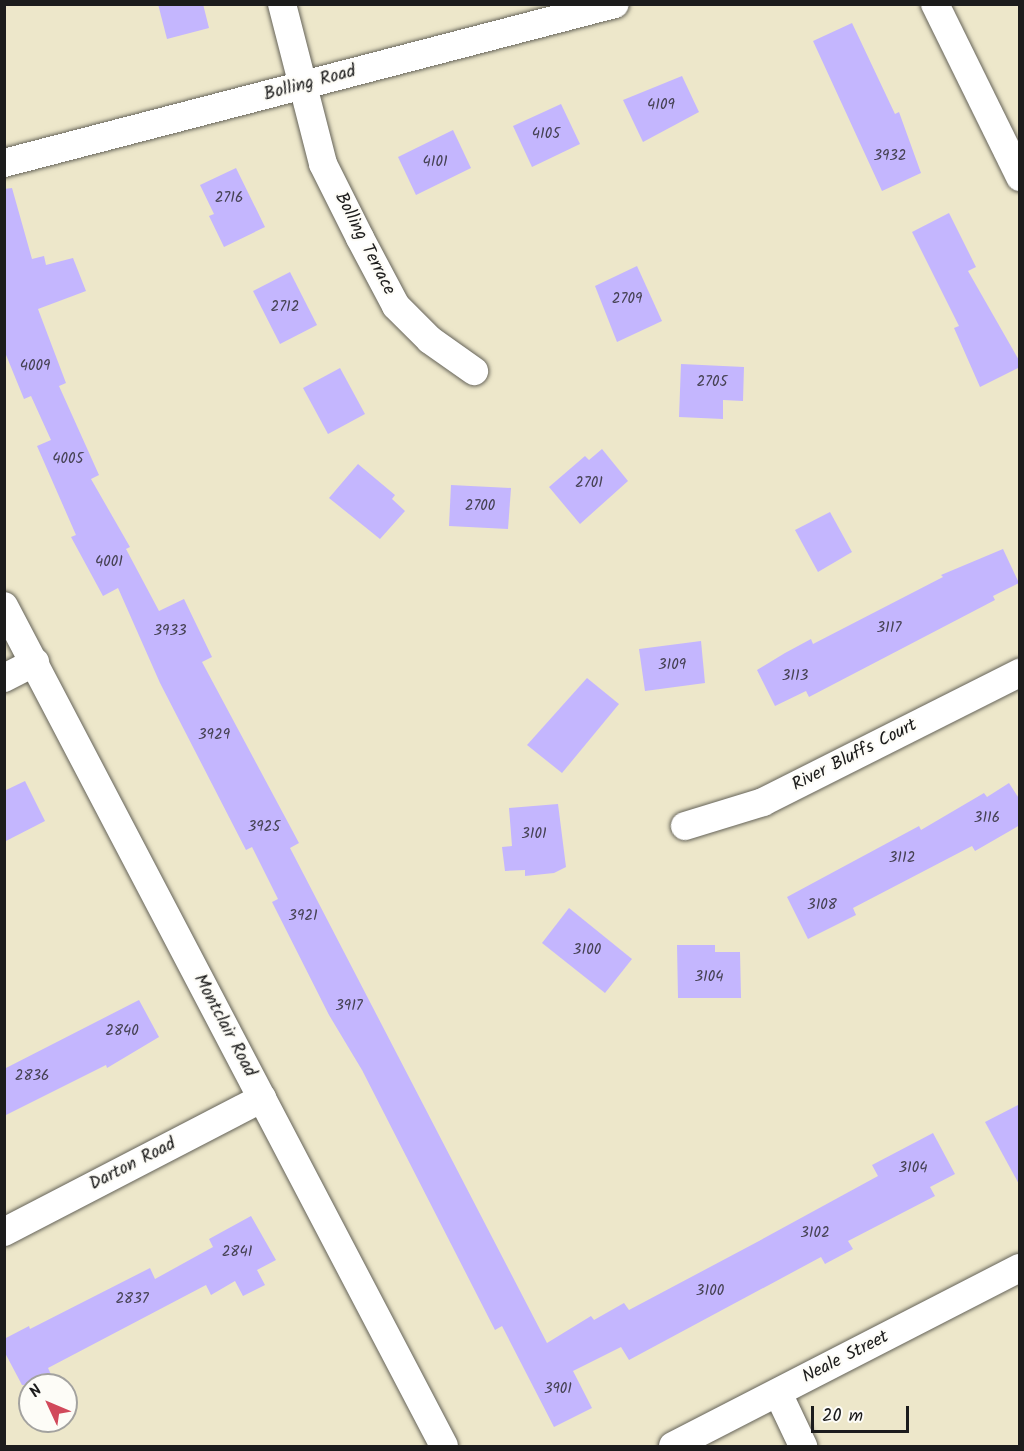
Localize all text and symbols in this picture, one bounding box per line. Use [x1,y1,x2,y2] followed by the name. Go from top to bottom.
[262,61,358,107] street label: Bolling Road
[647,97,675,115] house number: 4109
[532,126,560,144] house number: 4105
[873,148,907,166] house number: 3932
[422,154,448,172] house number: 4101
[329,189,399,299] street label: Bolling Terrace
[215,190,243,208] house number: 2716
[612,291,642,309] house number: 2709
[270,299,300,317] house number: 2712
[20,358,50,376] house number: 4009
[696,374,728,392] house number: 2705
[52,451,84,469] house number: 4005
[575,475,603,493] house number: 2701
[465,498,495,516] house number: 2700
[95,554,123,572] house number: 4001
[877,620,901,638] house number: 3117
[153,623,187,641] house number: 3933
[658,657,686,675] house number: 3109
[782,668,808,686] house number: 3113
[789,715,921,797] street label: River Bluffs Court
[198,727,230,745] house number: 3929
[974,810,1000,828] house number: 3116
[248,819,280,837] house number: 3925
[521,826,547,844] house number: 3101
[889,850,915,868] house number: 3112
[807,897,837,915] house number: 3108
[288,908,318,926] house number: 3921
[573,942,601,960] house number: 3100
[694,969,724,987] house number: 3104
[188,971,260,1081] street label: Montclair Road
[335,998,363,1016] house number: 3917
[105,1023,139,1041] house number: 2840
[15,1068,49,1086] house number: 2836
[86,1134,180,1196] street label: Darton Road
[898,1160,928,1178] house number: 3104
[800,1225,830,1243] house number: 3102
[222,1244,252,1262] house number: 2841
[696,1283,724,1301] house number: 3100
[115,1291,149,1309] house number: 2837
[799,1327,893,1389] street label: Neale Street
[18,1373,78,1433] north arrow
[24,1379,49,1404] text: N
[544,1381,572,1399] house number: 3901
[814,1394,912,1432] scale bar
[822,1402,863,1431] text: 20 m

